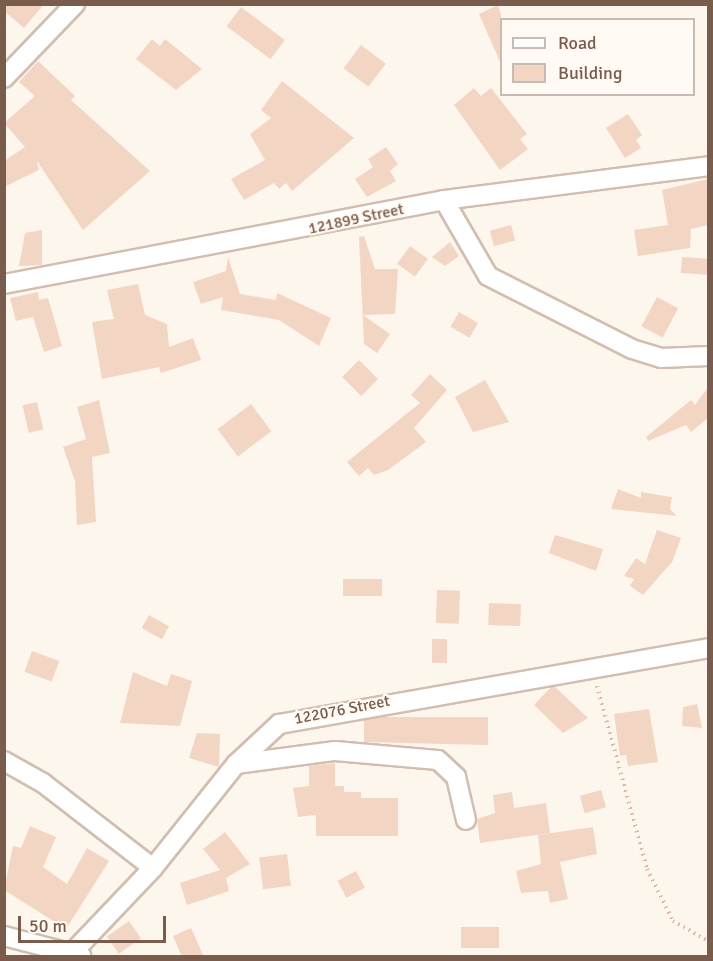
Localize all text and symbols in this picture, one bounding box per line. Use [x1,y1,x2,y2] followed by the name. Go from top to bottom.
[500,18,695,96] legend
[558,32,597,54] text: Road
[558,62,622,84] text: Building
[307,200,405,238] street label: 121899 Street
[293,691,391,729] street label: 122076 Street
[21,904,170,942] scale bar
[29,915,67,937] text: 50 m

